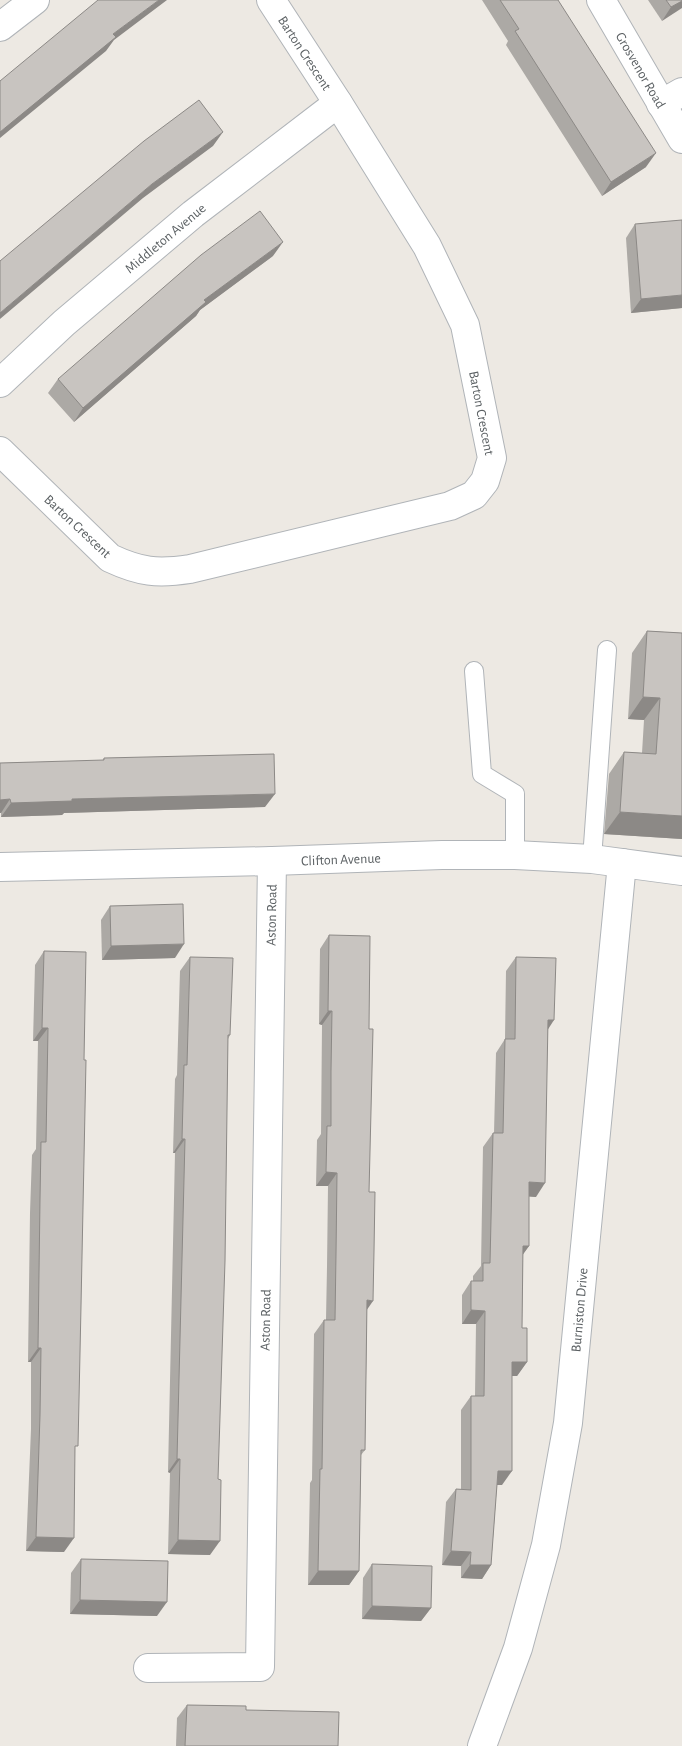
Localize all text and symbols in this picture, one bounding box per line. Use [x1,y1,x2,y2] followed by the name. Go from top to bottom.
[275,14,334,94] street label: Barton Crescent
[613,30,668,111] street label: Grosvenor Road
[123,201,209,276] street label: Middleton Avenue
[466,370,496,457] street label: Barton Crescent
[41,492,114,561] street label: Barton Crescent
[301,852,381,868] street label: Clifton Avenue
[264,884,280,946] street label: Aston Road
[569,1267,591,1353] street label: Burniston Drive
[258,1289,274,1351] street label: Aston Road

